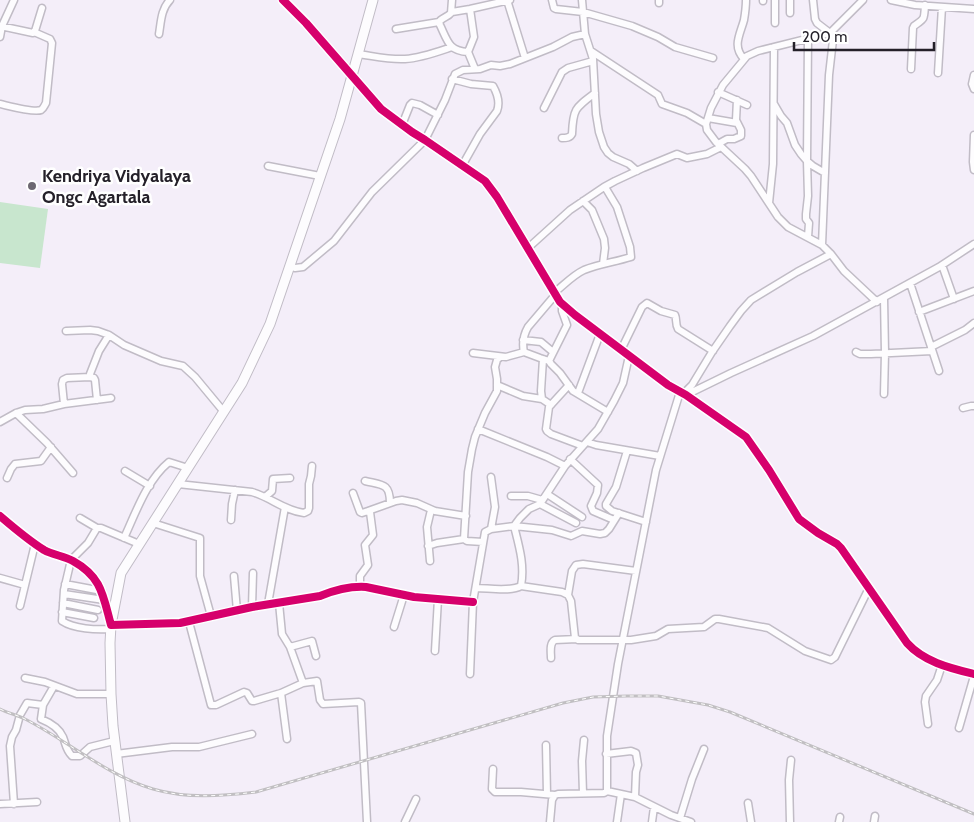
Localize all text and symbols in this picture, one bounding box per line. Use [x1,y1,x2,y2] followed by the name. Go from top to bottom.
[794,20,934,52] scale bar
[802,28,847,46] text: 200 m
[42,165,191,208] place label: Kendriya Vidyalaya Ongc Agartala
[26,180,38,192] marker: Kendriya Vidyalaya Ongc Agartala

